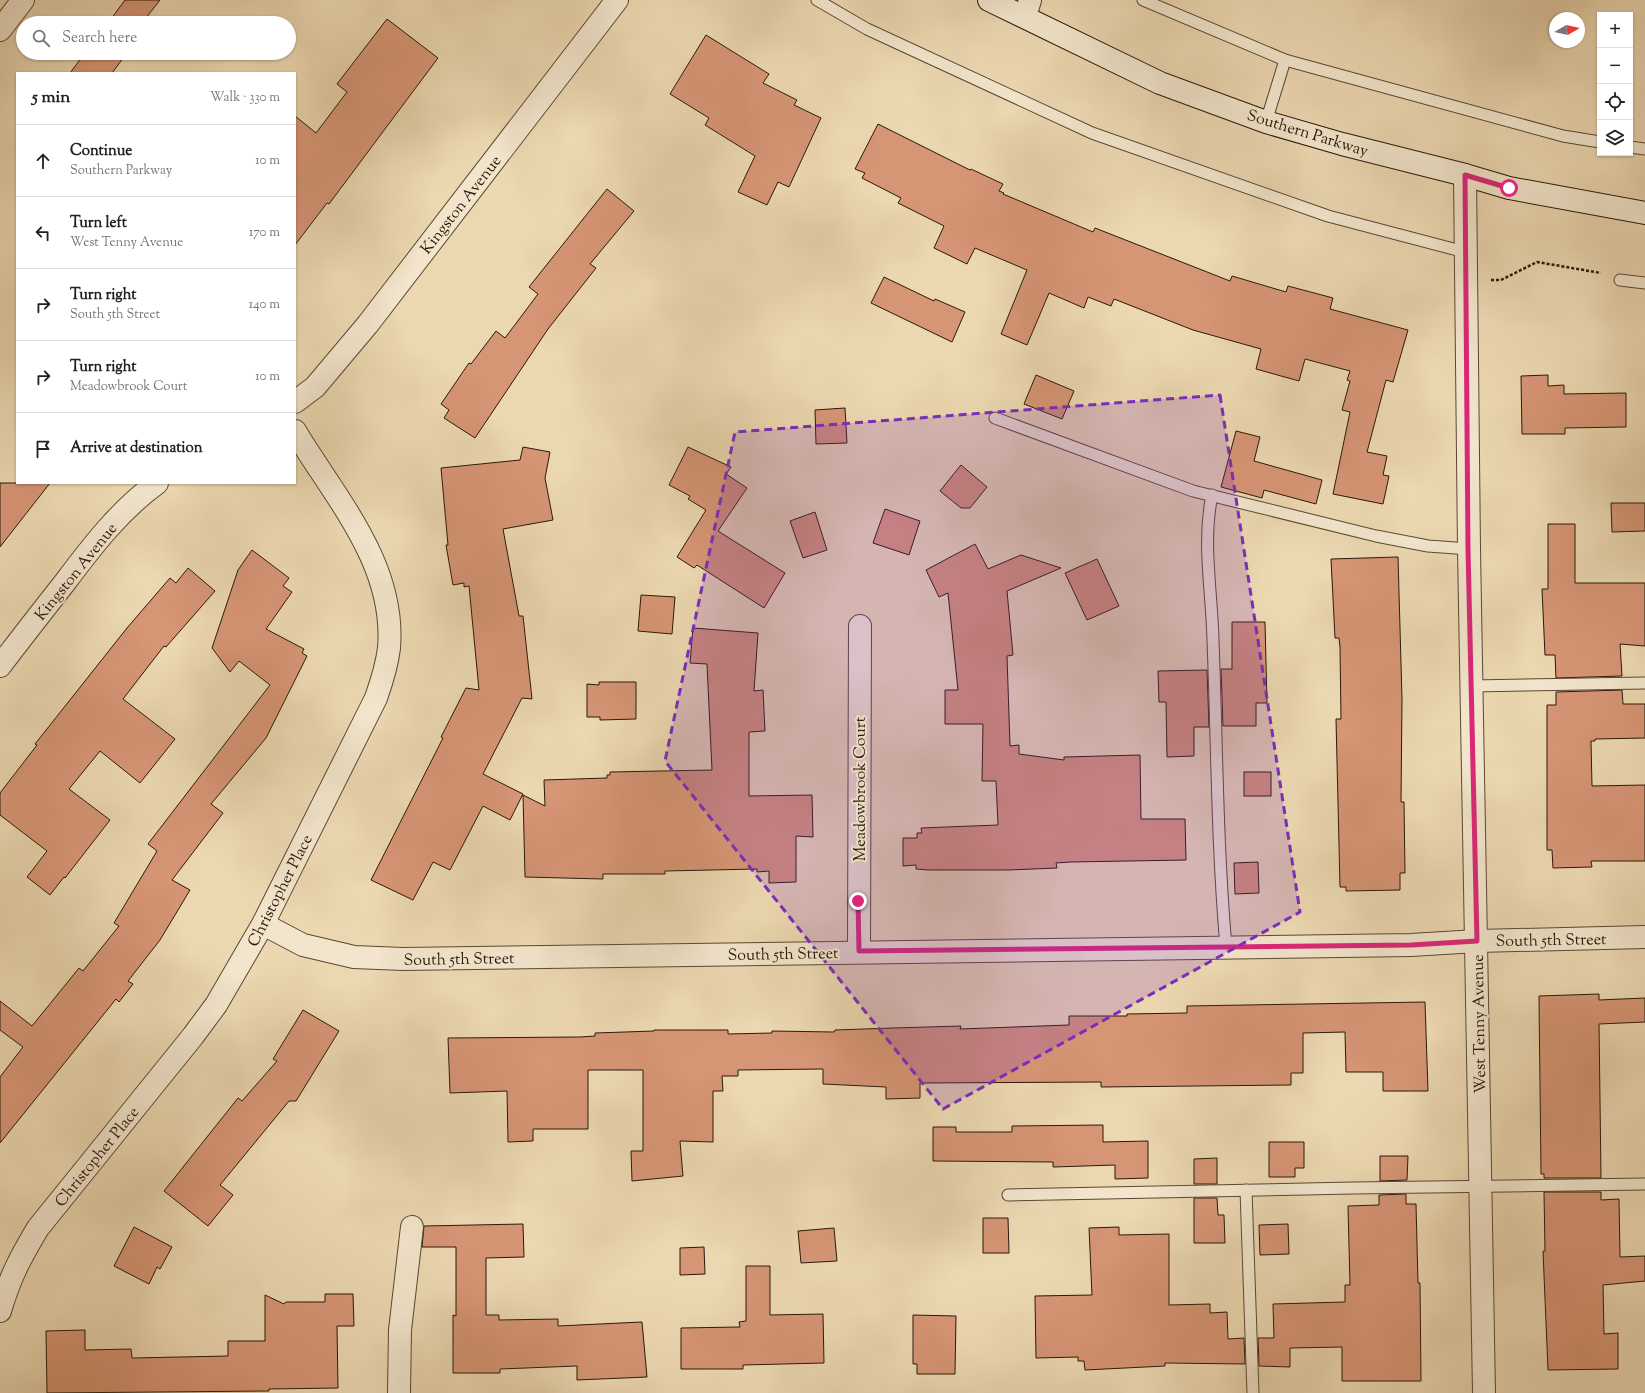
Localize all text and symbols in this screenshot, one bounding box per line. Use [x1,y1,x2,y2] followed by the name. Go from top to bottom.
[1549,12,1585,48] north arrow
[1597,12,1633,156] map controls
[1597,12,1633,48] button: +
[16,16,296,60] search box
[30,27,52,49] icon: search
[62,28,137,49] text: Search here
[1597,48,1633,84] button: −
[1597,84,1633,120] button: locate
[32,86,70,110] text: 5 min
[210,89,280,107] text: Walk · 330 m
[1244,105,1371,164] street label: Southern Parkway
[1597,120,1633,156] button: layers
[70,141,132,162] text: Continue
[32,150,54,172] icon: ahead
[416,151,508,260] street label: Kingston Avenue
[255,152,280,170] text: 10 m
[70,162,172,180] text: Southern Parkway
[1500,179,1518,197] route start
[70,213,127,234] text: Turn left
[32,222,54,244] icon: left
[249,224,280,242] text: 170 m
[70,234,183,252] text: West Tenny Avenue
[70,285,136,306] text: Turn right
[32,294,54,316] icon: right
[249,296,280,314] text: 140 m
[70,306,160,324] text: South 5th Street
[70,357,136,378] text: Turn right
[32,366,54,388] icon: right
[255,368,280,386] text: 10 m
[70,378,187,396] text: Meadowbrook Court
[32,438,54,460] icon: arrive
[70,438,203,459] text: Arrive at destination
[30,519,124,626] street label: Kingston Avenue
[850,716,873,861] street label: Meadowbrook Court
[243,831,319,951] street label: Christopher Place
[849,892,867,910] route end
[1495,929,1607,954] street label: South 5th Street
[727,943,839,968] street label: South 5th Street
[403,948,515,973] street label: South 5th Street
[1468,954,1493,1094] street label: West Tenny Avenue
[50,1102,146,1213] street label: Christopher Place

